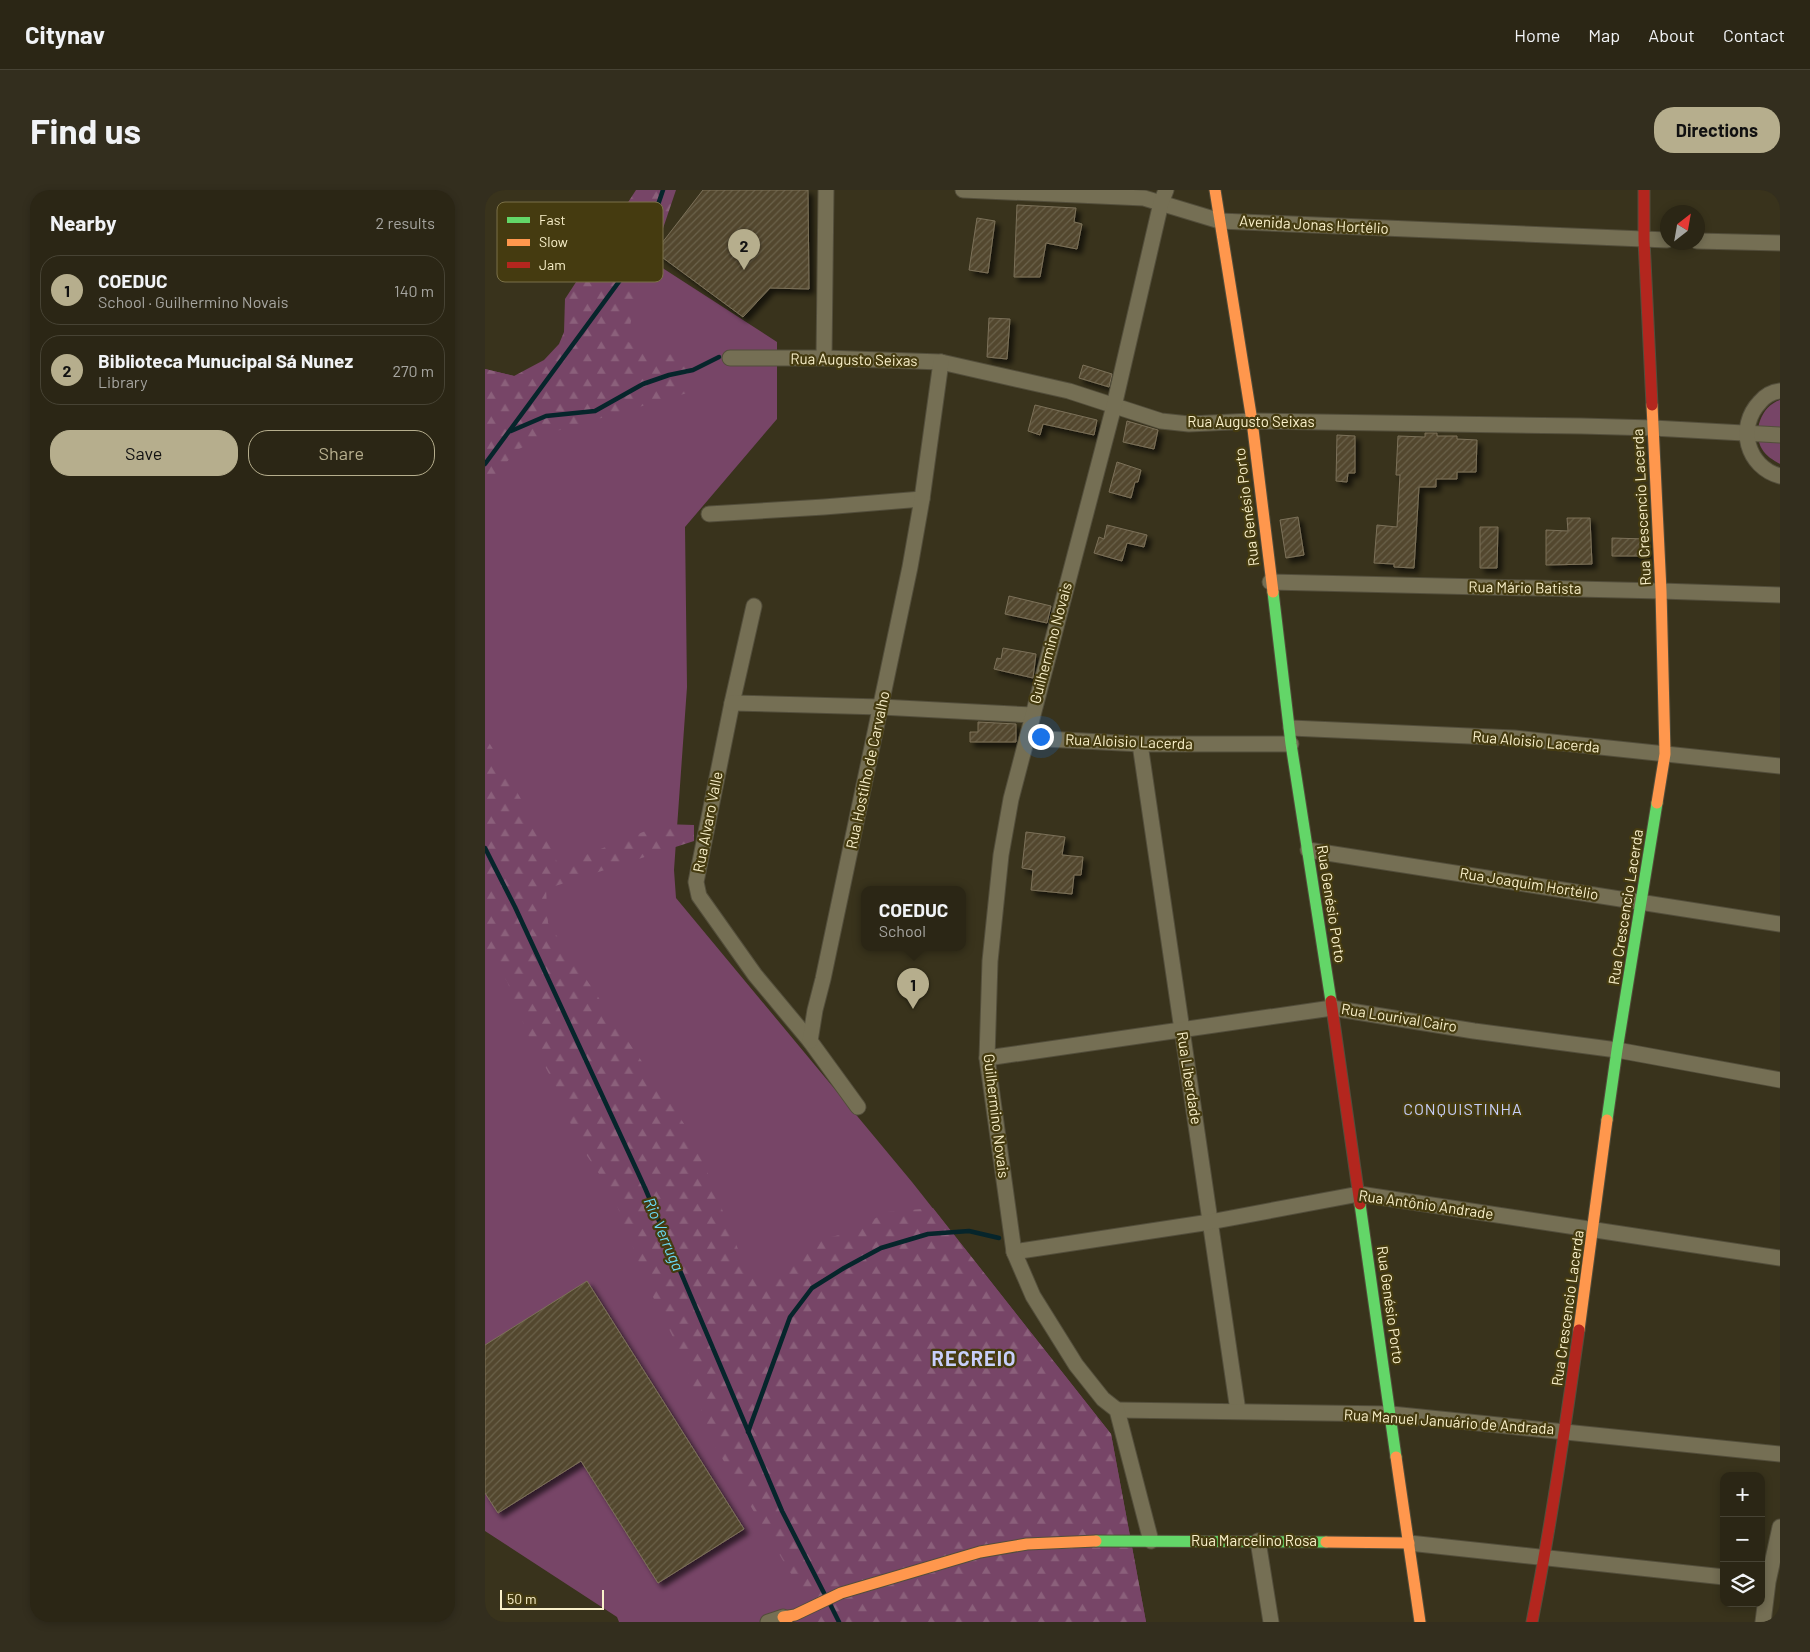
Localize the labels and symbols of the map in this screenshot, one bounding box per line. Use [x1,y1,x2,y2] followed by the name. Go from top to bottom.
[497,202,663,282] legend
[1660,205,1705,250] north arrow
[539,211,565,228] text: Fast
[1239,211,1389,237] street label: Avenida Jonas Hortélio
[728,229,760,270] pin: 2
[539,233,568,250] text: Slow
[539,256,566,273] text: Jam
[790,349,918,369] street label: Rua Augusto Seixas
[1187,412,1315,430] street label: Rua Augusto Seixas
[1628,428,1654,586] street label: Rua Crescencio Lacerda
[1230,447,1262,567] street label: Rua Genésio Porto
[1468,577,1582,597] street label: Rua Mário Batista
[1025,580,1075,705] street label: Guilhermino Novais
[841,689,893,850] street label: Rua Hostilho de Carvalho
[1028,724,1054,750] your location
[1472,726,1601,756] street label: Rua Aloisio Lacerda
[1065,730,1193,752] street label: Rua Aloisio Lacerda
[688,770,726,874] street label: Rua Alvaro Valle
[1604,828,1646,986] street label: Rua Crescencio Lacerda
[1314,844,1350,964] street label: Rua Genésio Porto
[1458,863,1600,903] street label: Rua Joaquim Hortélio
[897,968,929,1009] pin: 1
[1340,999,1458,1035] street label: Rua Lourival Cairo
[1174,1030,1206,1126] street label: Rua Liberdade
[980,1053,1014,1179] street label: Guilhermino Novais
[1403,1099,1523,1118] district label: CONQUISTINHA
[1358,1186,1495,1222] street label: Rua Antônio Andrade
[640,1194,688,1273] water label: Rio Verruga
[1547,1229,1587,1387] street label: Rua Crescencio Lacerda
[1374,1245,1408,1365] street label: Rua Genésio Porto
[932,1346,1016,1370] district label: RECREIO
[1343,1405,1555,1437] street label: Rua Manuel Januário de Andrada
[1191,1531,1317,1549] street label: Rua Marcelino Rosa
[500,1587,604,1610] scale bar

